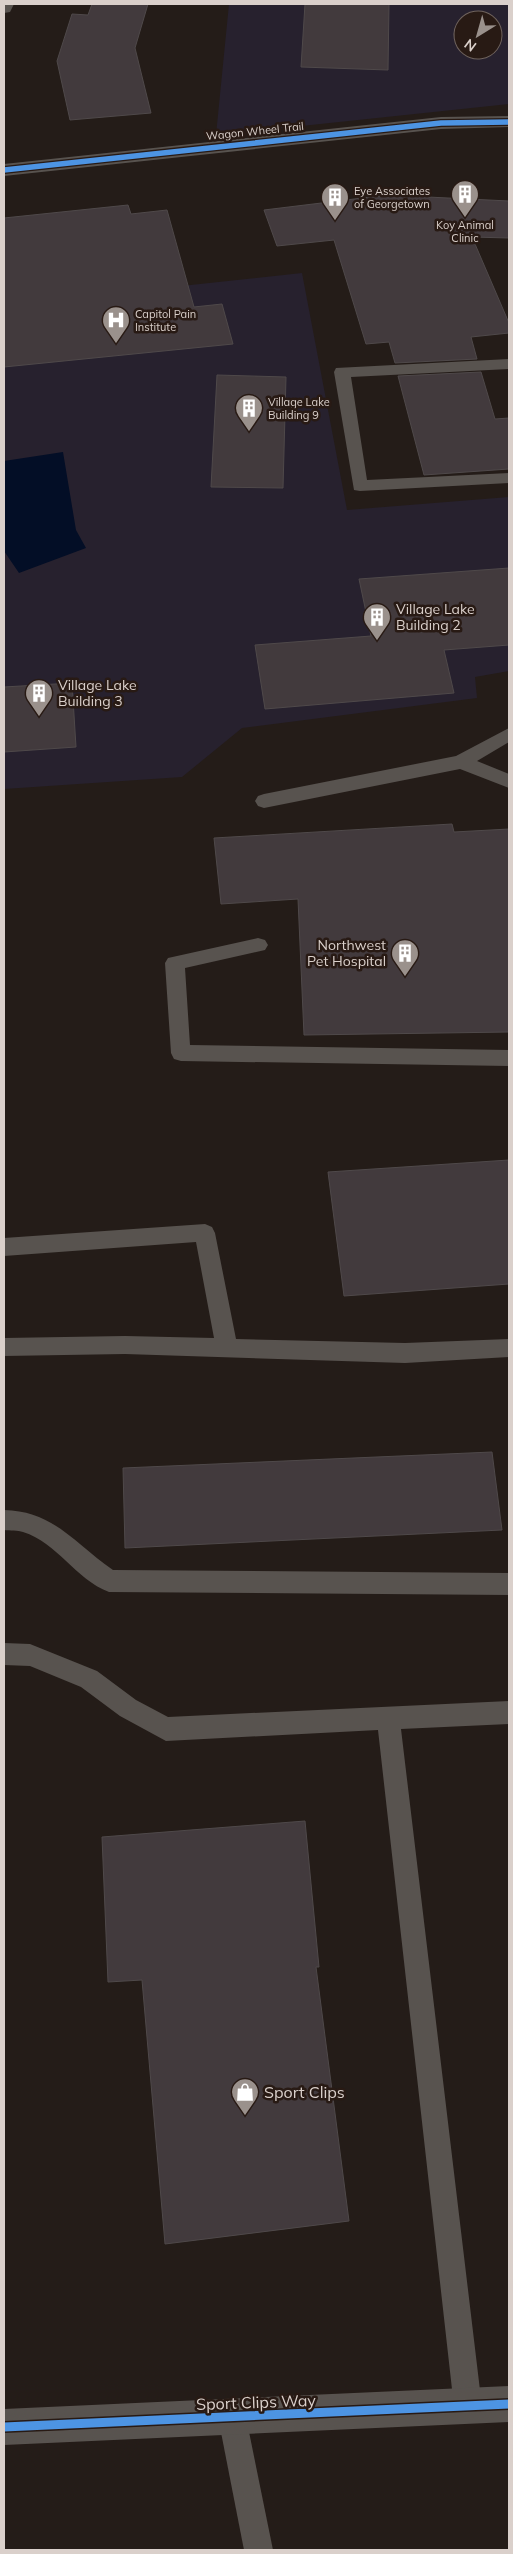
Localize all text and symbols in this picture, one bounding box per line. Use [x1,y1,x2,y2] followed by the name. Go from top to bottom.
[453,10,503,60] north arrow
[461,35,480,56] text: N
[205,119,305,143] street label: Wagon Wheel Trail
[450,179,480,218] building icon: Koy Animal Clinic
[320,182,350,221] building icon: Eye Associates of Georgetown
[354,184,430,211] place label: Eye Associates of Georgetown
[436,218,494,245] place label: Koy Animal Clinic
[101,305,131,344] hospital icon: Capitol Pain Institute
[135,307,196,334] place label: Capitol Pain Institute
[234,393,264,432] building icon: Village Lake Building 9
[268,395,330,422] place label: Village Lake Building 9
[396,600,475,634] place label: Village Lake Building 2
[362,602,392,641] building icon: Village Lake Building 2
[58,676,137,710] place label: Village Lake Building 3
[24,678,54,717] building icon: Village Lake Building 3
[307,936,386,970] place label: Northwest Pet Hospital
[390,938,420,977] building icon: Northwest Pet Hospital
[230,2077,260,2116] shop icon: Sport Clips
[264,2082,345,2102] place label: Sport Clips
[196,2390,317,2414] street label: Sport Clips Way

